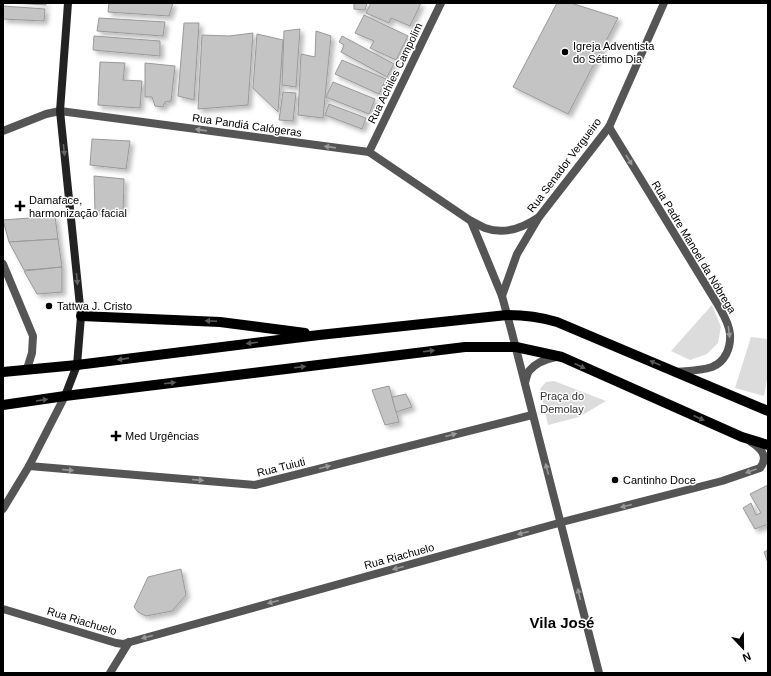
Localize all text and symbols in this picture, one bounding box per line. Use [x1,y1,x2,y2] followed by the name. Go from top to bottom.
[365,21,425,125] street label: Rua Achiles Campolim
[573,40,655,65] place label: Igreja Adventista do Sétimo Dia
[560,47,570,57] marker: Igreja Adventista do Sétimo Dia
[191,111,303,139] street label: Rua Pandiá Calógeras
[525,115,603,215] street label: Rua Senador Vergueiro
[195,127,208,133] one-way arrow
[61,144,67,156] one-way arrow
[324,144,336,150] one-way arrow
[625,155,633,165] one-way arrow
[650,179,739,316] street label: Rua Padre Manoel da Nóbrega
[29,194,127,219] place label: Damaface, harmonização facial
[14,200,26,212] marker: Damaface, harmonização facial
[74,273,80,285] one-way arrow
[57,300,132,312] place label: Tattwa J. Cristo
[44,301,54,311] marker: Tattwa J. Cristo
[205,318,217,325] one-way arrow
[725,326,732,338] one-way arrow
[246,340,258,346] one-way arrow
[422,348,435,354] one-way arrow
[117,356,129,362] one-way arrow
[649,360,660,366] one-way arrow
[575,363,587,369] one-way arrow
[293,364,306,370] one-way arrow
[164,380,177,386] one-way arrow
[540,390,584,415] park label: Praça do Demolay
[35,397,48,403] one-way arrow
[694,415,705,421] one-way arrow
[110,430,122,442] marker: Med Urgências
[125,430,199,442] place label: Med Urgências
[445,432,457,438] one-way arrow
[256,455,306,479] street label: Rua Tuiuti
[543,462,549,475] one-way arrow
[319,464,331,470] one-way arrow
[62,466,74,473] one-way arrow
[745,468,757,474] one-way arrow
[623,474,696,486] place label: Cantinho Doce
[610,475,620,485] marker: Cantinho Doce
[192,477,204,484] one-way arrow
[620,503,632,509] one-way arrow
[517,530,529,536] one-way arrow
[363,541,435,571] street label: Rua Riachuelo
[392,565,404,571] one-way arrow
[576,588,582,600] one-way arrow
[267,599,279,605] one-way arrow
[46,605,118,637] street label: Rua Riachuelo
[530,614,594,631] district label: Vila José
[723,628,763,668] north arrow
[141,634,154,640] one-way arrow
[741,650,753,664] text: N

